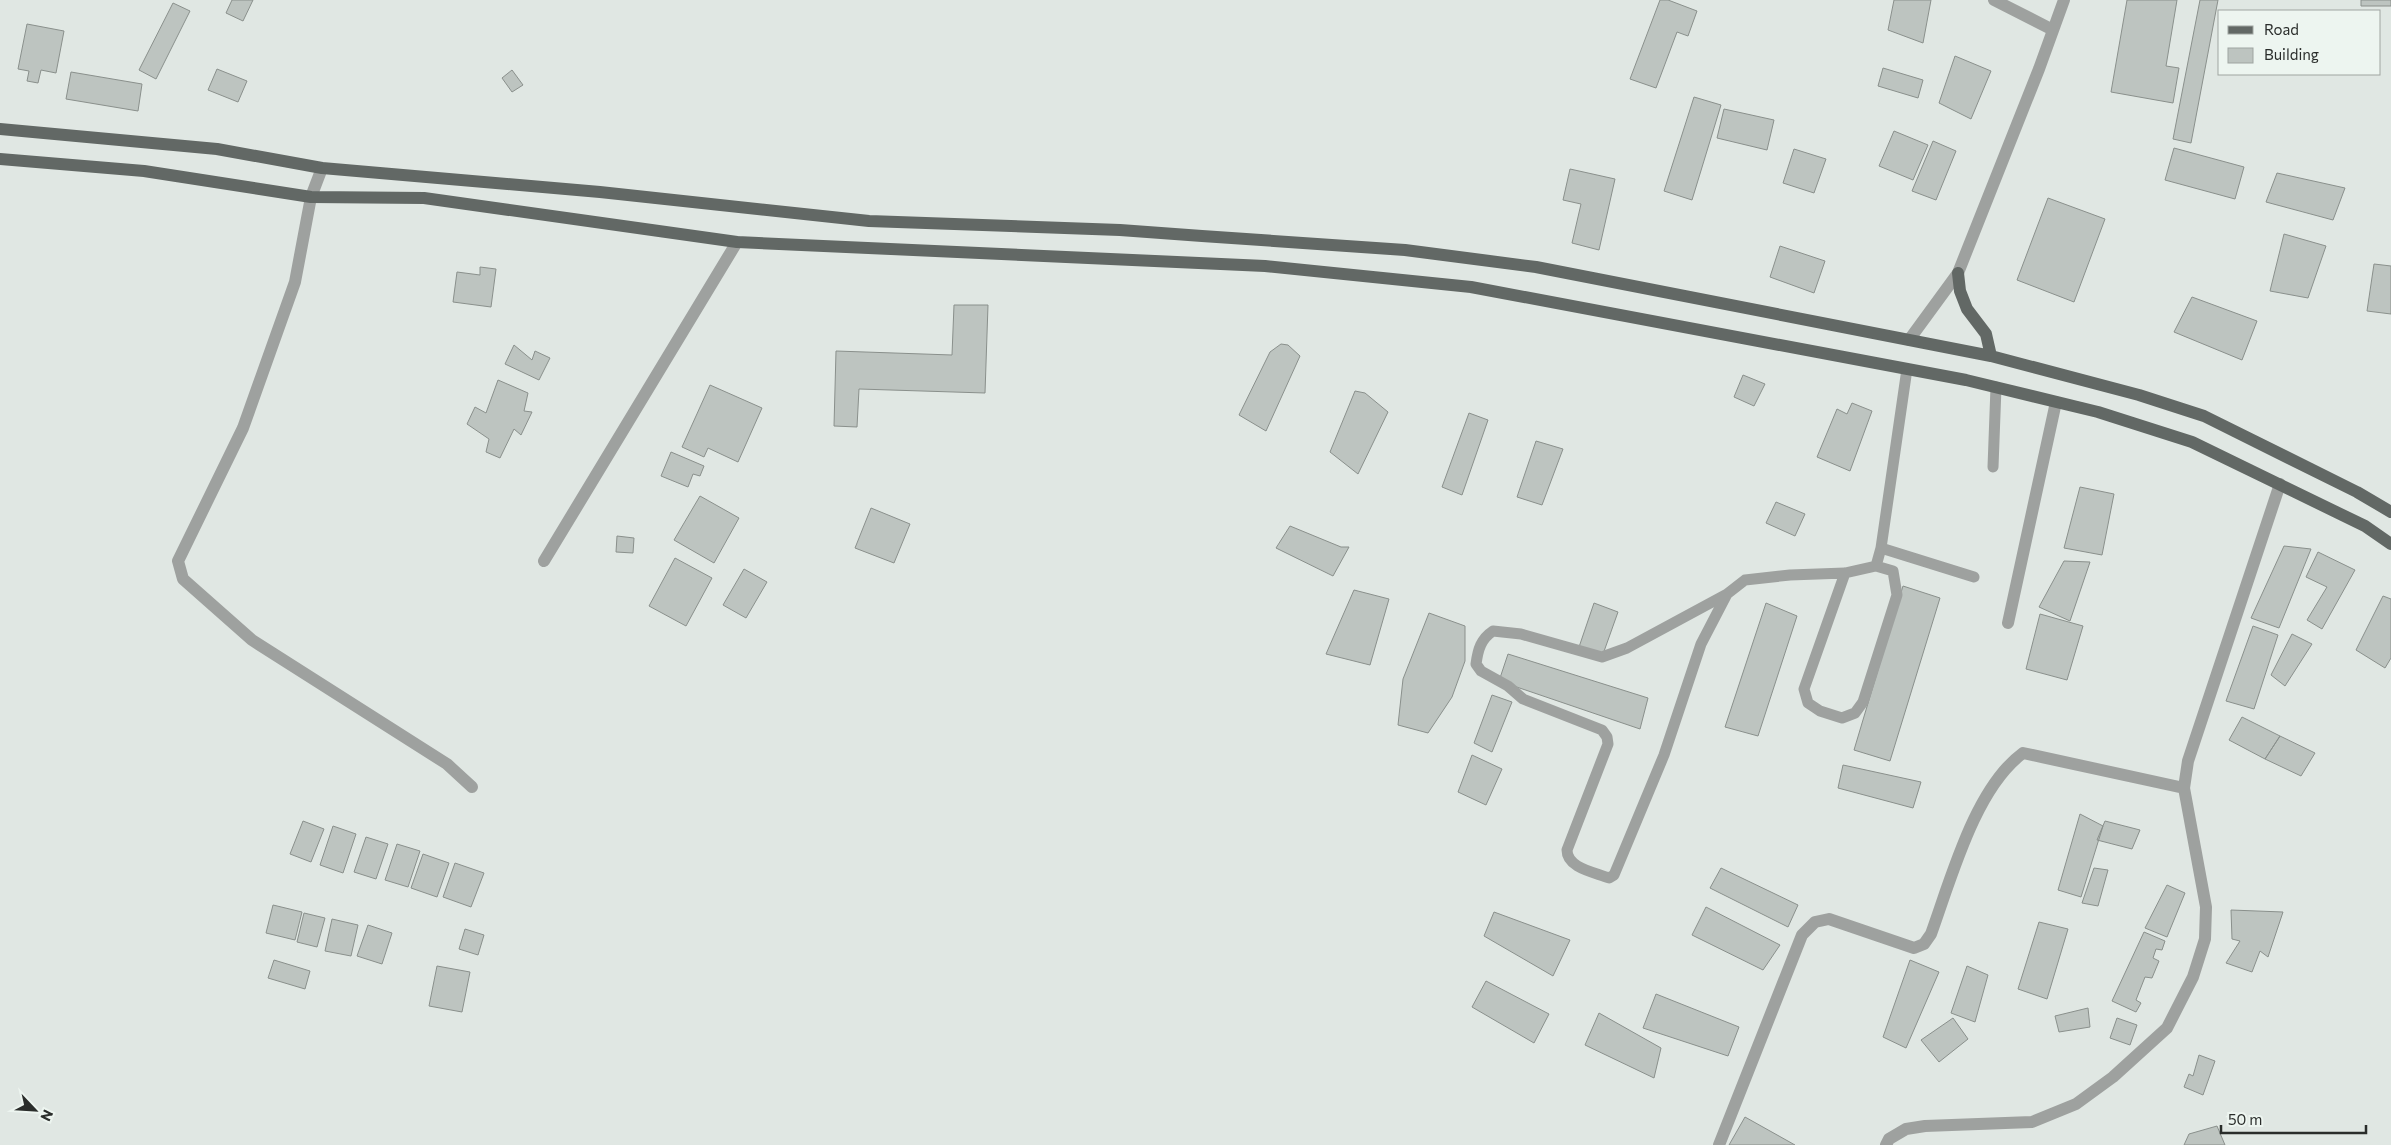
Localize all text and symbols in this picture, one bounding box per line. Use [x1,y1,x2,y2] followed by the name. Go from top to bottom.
[2218,10,2381,75] legend
[2264,20,2299,38] text: Road
[2264,45,2319,63] text: Building
[10,1085,60,1135] north arrow
[2221,1102,2366,1134] scale bar
[37,1107,57,1124] text: N
[2228,1110,2262,1128] text: 50 m

